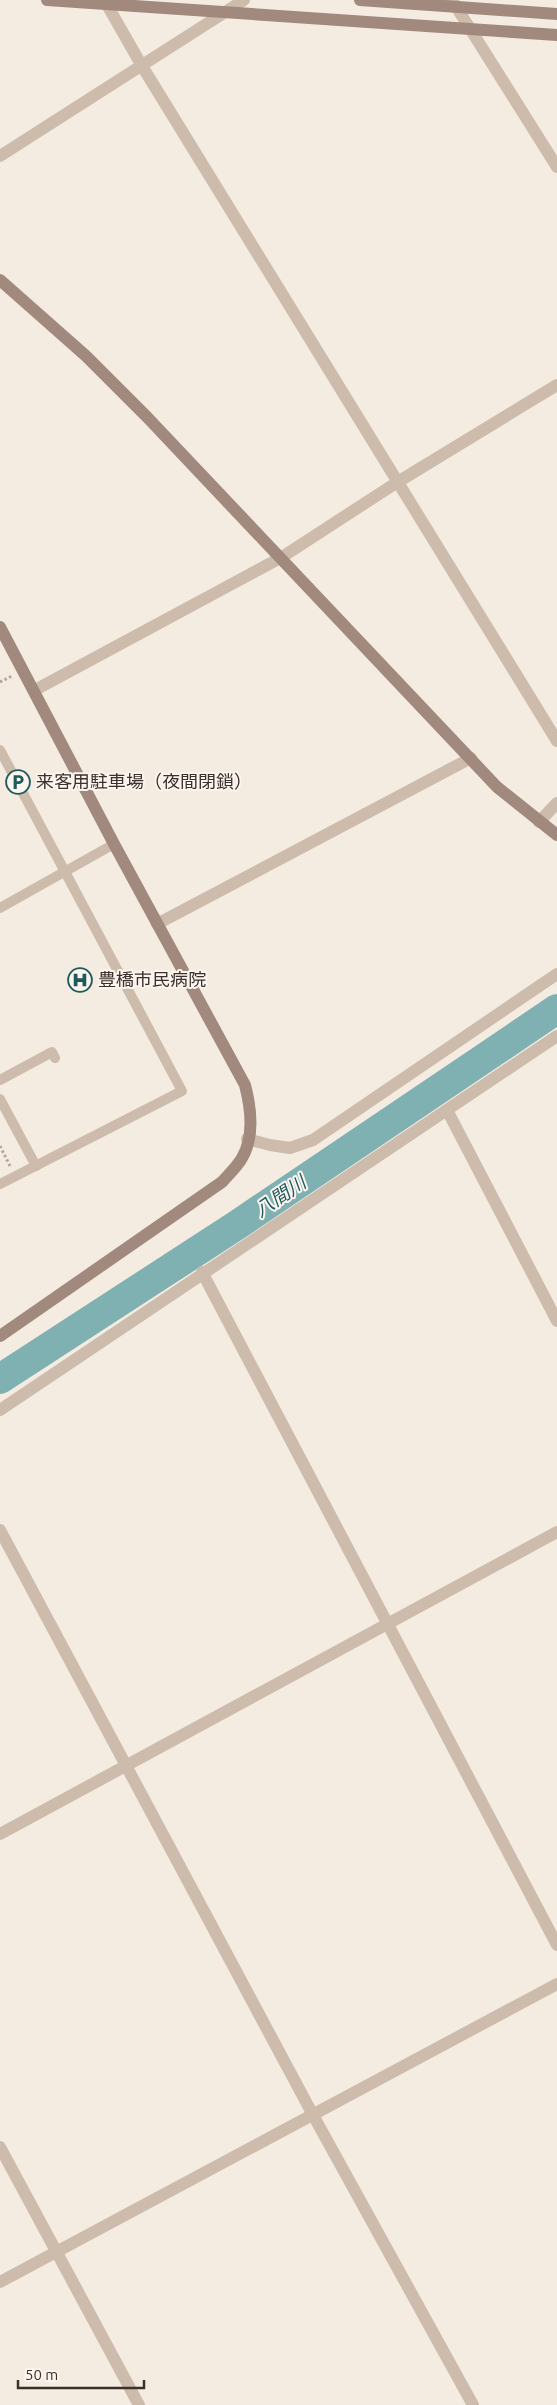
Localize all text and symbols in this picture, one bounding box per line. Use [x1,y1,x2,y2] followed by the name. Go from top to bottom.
[5,769,31,795] parking icon: 来客用駐車場（夜間閉鎖）
[36,771,252,791] place label: 来客用駐車場（夜間閉鎖）
[67,967,93,993] hospital icon: 豊橋市民病院
[98,969,206,989] place label: 豊橋市民病院
[250,1170,311,1221] water label: 八間川
[18,2358,144,2390] scale bar
[25,2366,58,2383] text: 50 m

